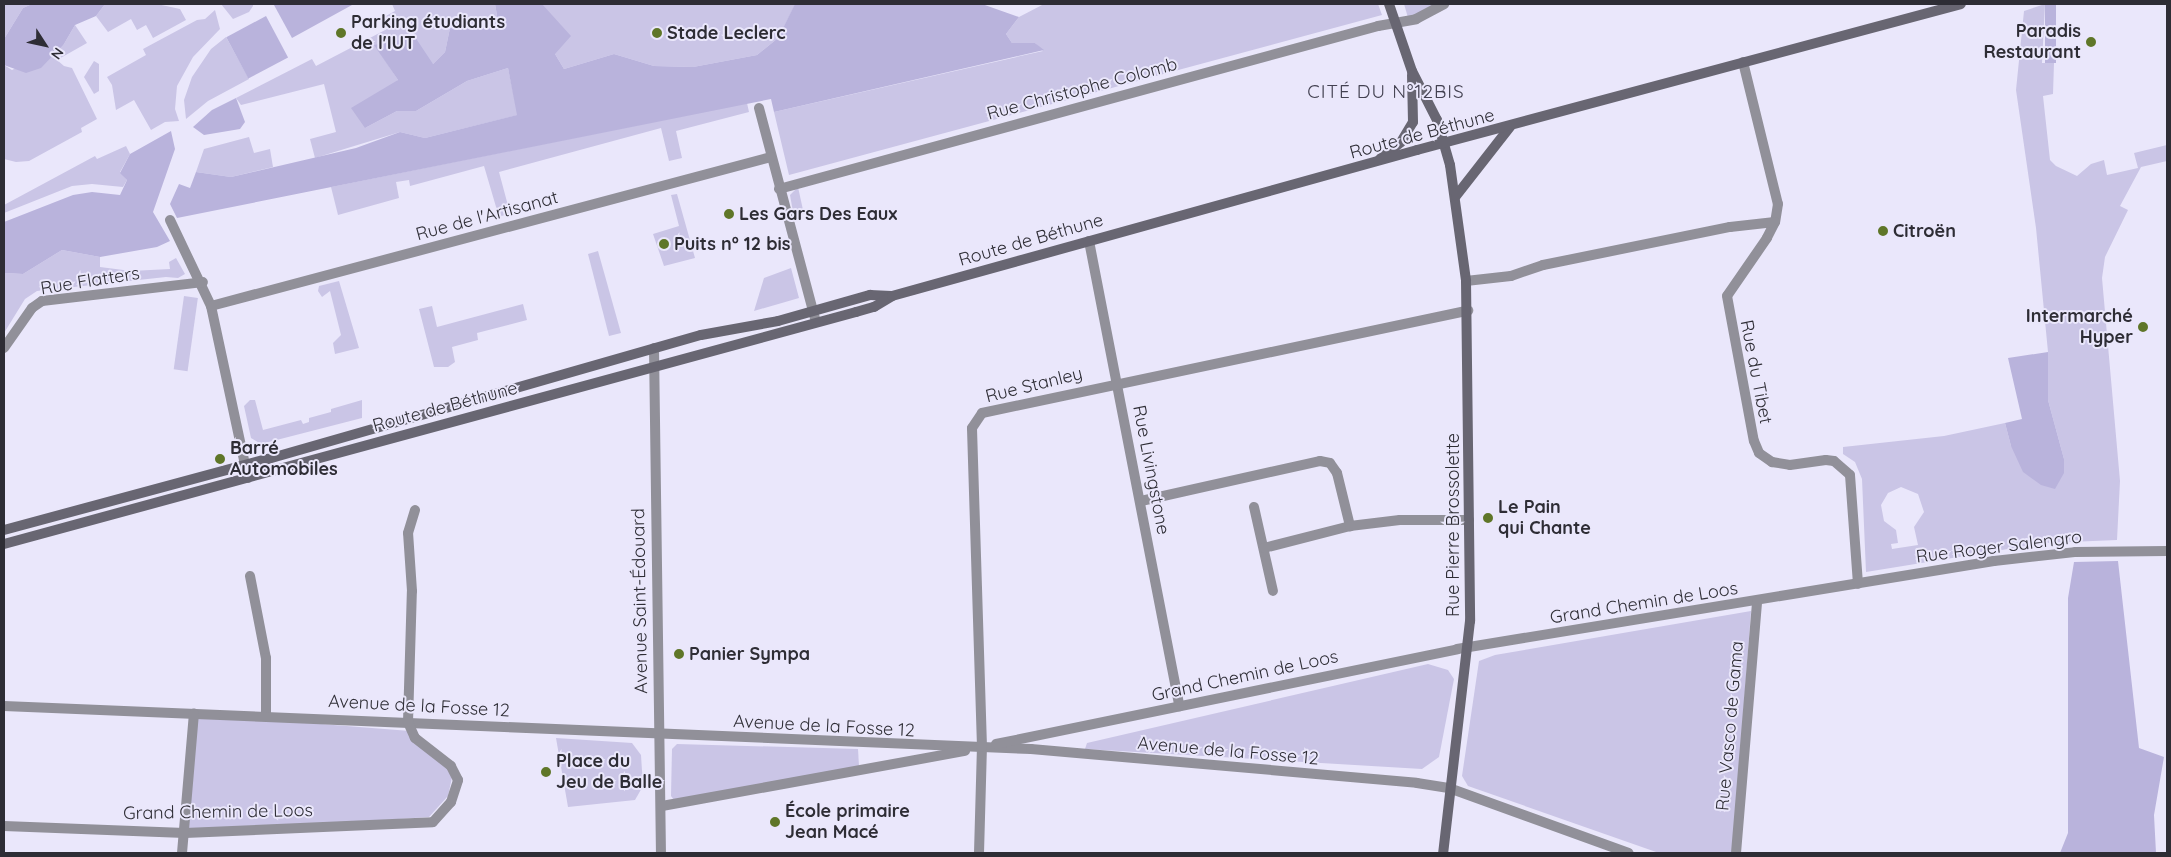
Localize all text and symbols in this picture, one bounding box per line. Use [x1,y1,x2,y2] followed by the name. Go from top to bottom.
[351,12,505,54] place label: Parking étudiants de l'IUT
[20,20,70,70] north arrow
[1983,21,2081,64] place label: Paradis Restaurant
[667,22,786,44] place label: Stade Leclerc
[335,27,347,39] marker: Parking étudiants de l'IUT
[651,27,663,39] marker: Stade Leclerc
[2085,36,2097,48] marker: Paradis Restaurant
[47,44,68,63] text: N
[984,53,1180,125] street label: Rue Christophe Colomb
[1305,81,1467,103] district label: CITÉ DU N°12BIS
[1347,104,1497,164] street label: Route de Béthune
[414,187,560,245] street label: Rue de l'Artisanat
[739,203,897,225] place label: Les Gars Des Eaux
[723,208,735,220] marker: Les Gars Des Eaux
[956,209,1106,271] street label: Route de Béthune
[1893,220,1956,242] place label: Citroën
[1877,225,1889,237] marker: Citroën
[674,233,790,255] place label: Puits n° 12 bis
[658,238,670,250] marker: Puits n° 12 bis
[39,263,141,299] street label: Rue Flatters
[2026,306,2133,348] place label: Intermarché Hyper
[1735,318,1777,426] street label: Rue du Tibet
[2137,321,2149,333] marker: Intermarché Hyper
[983,363,1085,407] street label: Rue Stanley
[370,377,520,437] street label: Route de Béthune
[1128,403,1174,537] street label: Rue Livingstone
[1442,433,1464,617] street label: Rue Pierre Brossolette
[230,438,338,480] place label: Barré Automobiles
[214,453,226,465] marker: Barré Automobiles
[1498,497,1591,540] place label: Le Pain qui Chante
[628,508,652,694] street label: Avenue Saint-Édouard
[1482,512,1494,524] marker: Le Pain qui Chante
[1915,526,2083,568] street label: Rue Roger Salengro
[1549,577,1739,629] street label: Grand Chemin de Loos
[1712,640,1748,812] street label: Rue Vasco de Gama
[689,643,810,665] place label: Panier Sympa
[1150,646,1340,706] street label: Grand Chemin de Loos
[673,648,685,660] marker: Panier Sympa
[328,690,510,722] street label: Avenue de la Fosse 12
[733,710,915,742] street label: Avenue de la Fosse 12
[1136,732,1320,770] street label: Avenue de la Fosse 12
[556,751,662,794] place label: Place du Jeu de Balle
[540,766,552,778] marker: Place du Jeu de Balle
[123,800,313,824] street label: Grand Chemin de Loos
[785,801,910,844] place label: École primaire Jean Macé
[769,816,781,828] marker: École primaire Jean Macé

